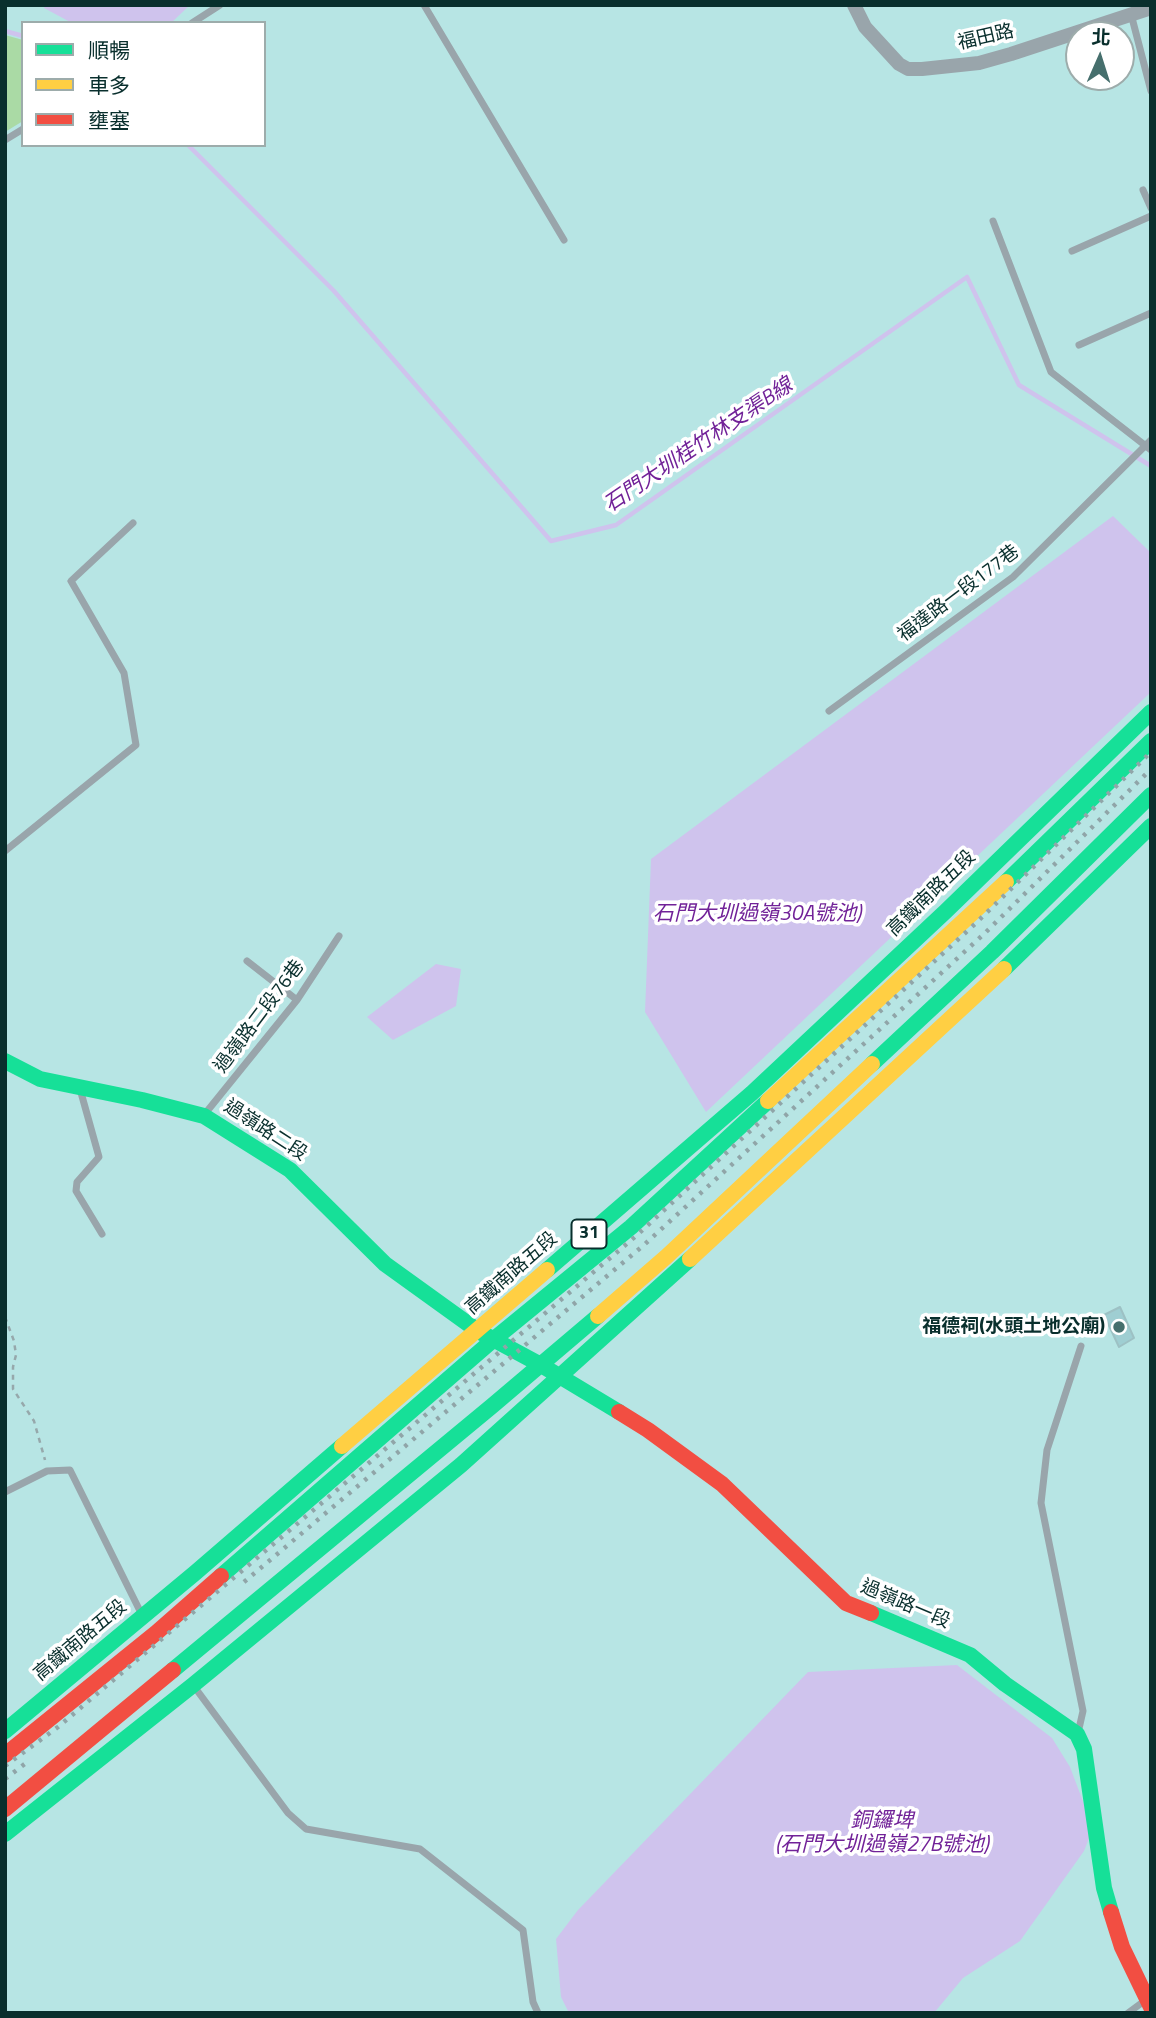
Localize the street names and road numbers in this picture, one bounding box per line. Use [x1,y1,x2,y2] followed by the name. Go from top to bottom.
[956,20,1016,56] street label: 福田路
[894,541,1024,647] street label: 福達路一段177巷
[883,846,981,942] street label: 高鐵南路五段
[210,956,310,1078] street label: 過嶺路二段76巷
[219,1096,311,1166] street label: 過嶺路二段
[572,1219,606,1248] road number: 31
[462,1228,562,1320] street label: 高鐵南路五段
[857,1576,953,1634] street label: 過嶺路一段
[30,1596,132,1686] street label: 高鐵南路五段

